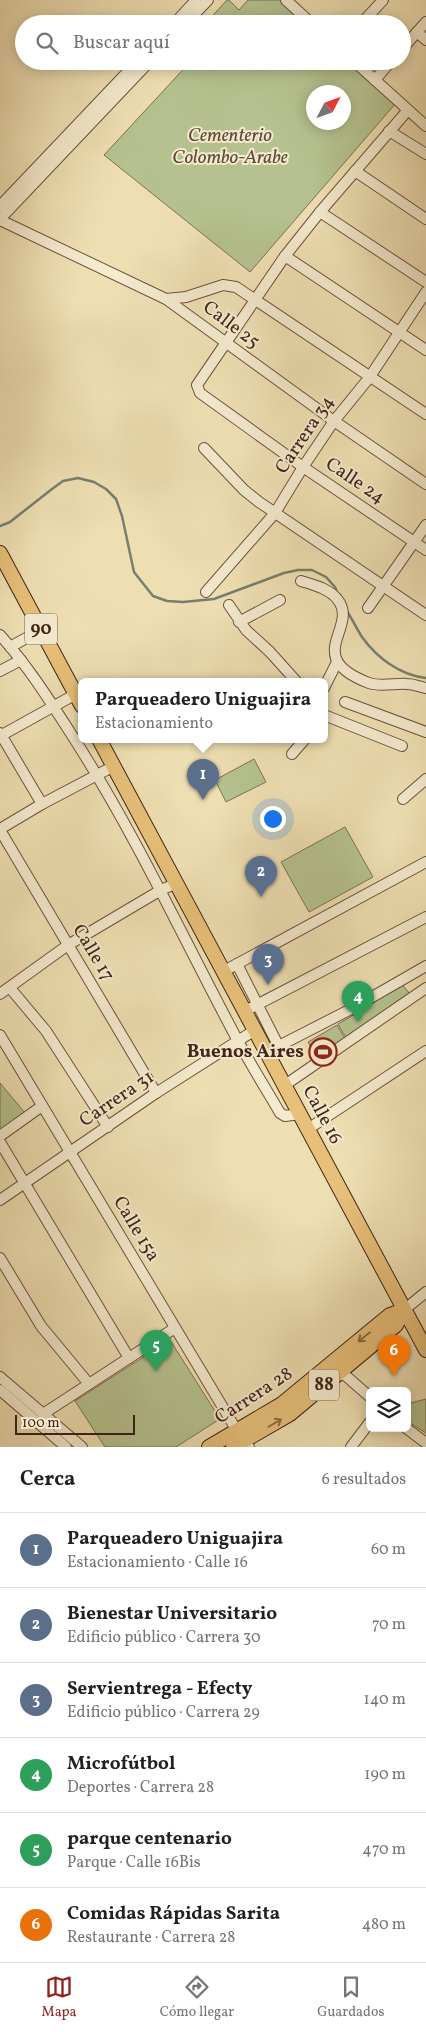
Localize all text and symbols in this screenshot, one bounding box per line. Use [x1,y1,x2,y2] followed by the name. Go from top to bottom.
[15,15,411,70] search box
[33,29,61,57] icon: search
[73,30,170,56] text: Buscar aquí
[306,85,351,130] north arrow
[172,123,288,171] park label: Cementerio Colombo-Arabe
[197,295,265,355] street label: Calle 25
[269,391,341,479] street label: Carrera 34
[320,451,390,511] street label: Calle 24
[25,614,57,644] road number: 90
[78,678,328,743] popup
[95,687,311,713] text: Parqueadero Uniguajira
[95,713,213,735] text: Estacionamiento
[187,759,219,800] pin: 1
[260,806,286,832] your location
[245,856,277,897] pin: 2
[66,919,120,987] street label: Calle 17
[252,944,284,985] pin: 3
[342,981,374,1022] pin: 4
[308,1037,338,1067] sports icon: Buenos Aires
[187,1039,304,1065] place label: Buenos Aires
[74,1064,160,1134] street label: Carrera 31
[296,1081,348,1149] street label: Calle 16
[106,1191,166,1267] street label: Calle 15a
[140,1330,172,1371] pin: 5
[358,1331,371,1342] one-way arrow
[378,1335,410,1376] pin: 6
[210,1361,298,1431] street label: Carrera 28
[309,1370,339,1400] road number: 88
[366,1387,411,1432] map controls
[366,1387,411,1432] button: layers
[15,1412,135,1435] scale bar
[22,1414,60,1433] text: 100 m
[267,1417,281,1427] one-way arrow
[20,1465,75,1494] text: Cerca
[322,1469,406,1491] text: 6 resultados
[67,1526,283,1552] text: Parqueadero Uniguajira
[33,1539,39,1561] text: 1
[371,1539,406,1561] text: 60 m
[67,1552,248,1574] text: Estacionamiento · Calle 16
[67,1601,277,1627] text: Bienestar Universitario
[32,1614,40,1636] text: 2
[372,1614,406,1636] text: 70 m
[67,1627,261,1649] text: Edificio público · Carrera 30
[67,1676,253,1702] text: Servientrega - Efecty
[32,1689,40,1711] text: 3
[364,1689,406,1711] text: 140 m
[67,1702,260,1724] text: Edificio público · Carrera 29
[67,1751,175,1777] text: Microfútbol
[31,1764,41,1786] text: 4
[364,1764,406,1786] text: 190 m
[67,1777,214,1799] text: Deportes · Carrera 28
[67,1826,232,1852] text: parque centenario
[32,1839,40,1861] text: 5
[362,1839,406,1861] text: 470 m
[67,1852,201,1874] text: Parque · Calle 16Bis
[67,1901,280,1927] text: Comidas Rápidas Sarita
[32,1914,40,1936] text: 6
[362,1914,406,1936] text: 480 m
[67,1927,235,1949] text: Restaurante · Carrera 28
[42,1973,77,2022] tab: Mapa
[160,1973,234,2022] tab: Cómo llegar
[317,1973,384,2022] tab: Guardados

